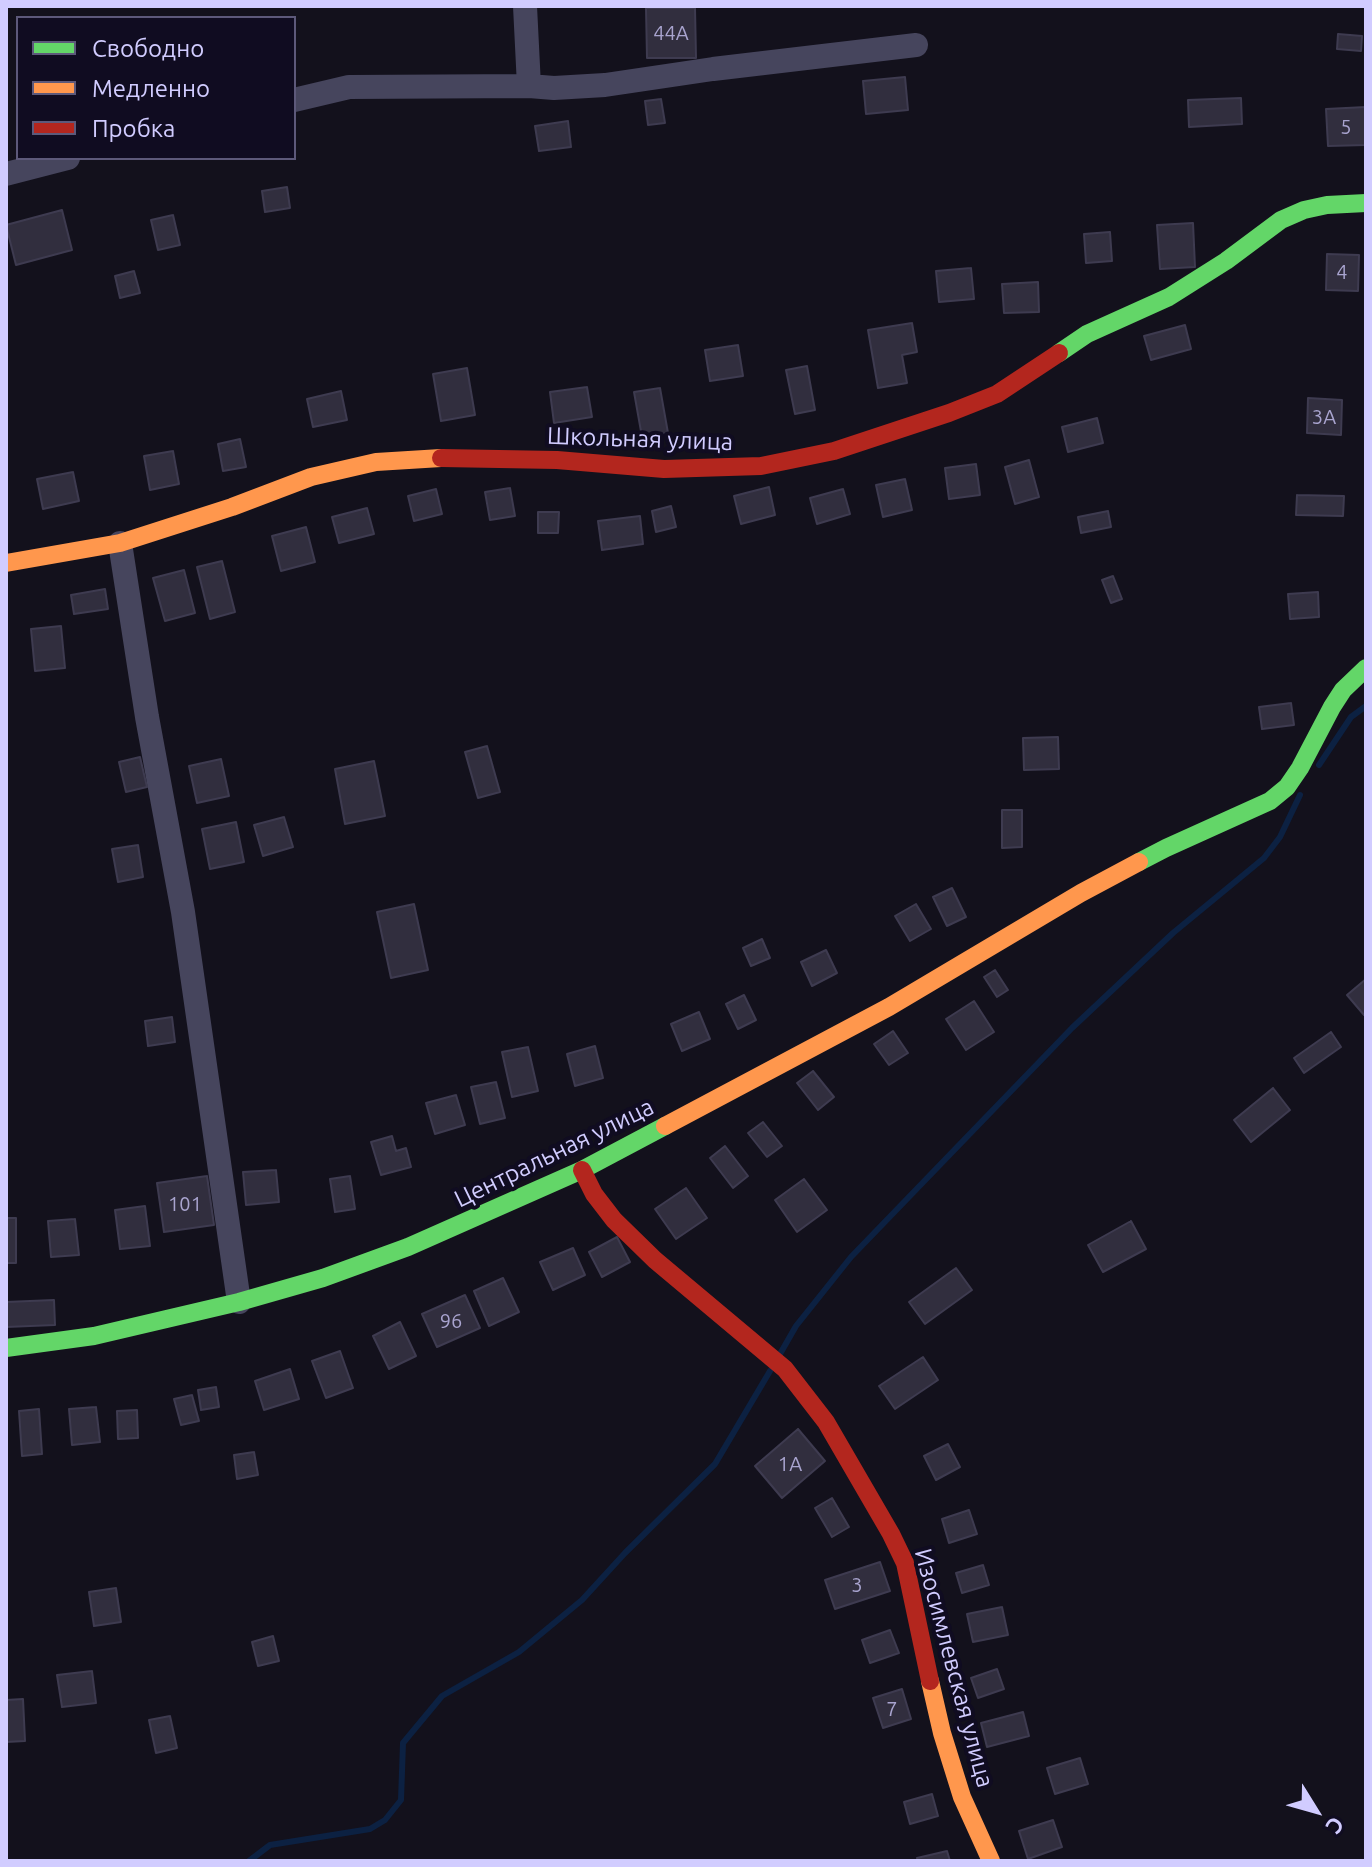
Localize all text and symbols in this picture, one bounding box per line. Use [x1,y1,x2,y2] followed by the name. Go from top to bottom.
[16,16,296,160] legend
[653,21,689,45] house number: 44А
[92,35,204,62] text: Свободно
[92,75,210,102] text: Медленно
[92,115,175,142] text: Пробка
[1340,115,1352,139] house number: 5
[1336,260,1348,284] house number: 4
[1312,405,1336,429] house number: 3А
[546,421,734,457] street label: Школьная улица
[450,1092,658,1214] street label: Центральная улица
[168,1192,202,1216] house number: 101
[440,1309,462,1333] house number: 96
[778,1452,802,1476] house number: 1А
[908,1545,1000,1791] street label: Изосимлевская улица
[851,1573,863,1597] house number: 3
[886,1697,898,1721] house number: 7
[1276,1771,1356,1851] north arrow
[1321,1813,1350,1839] text: С

